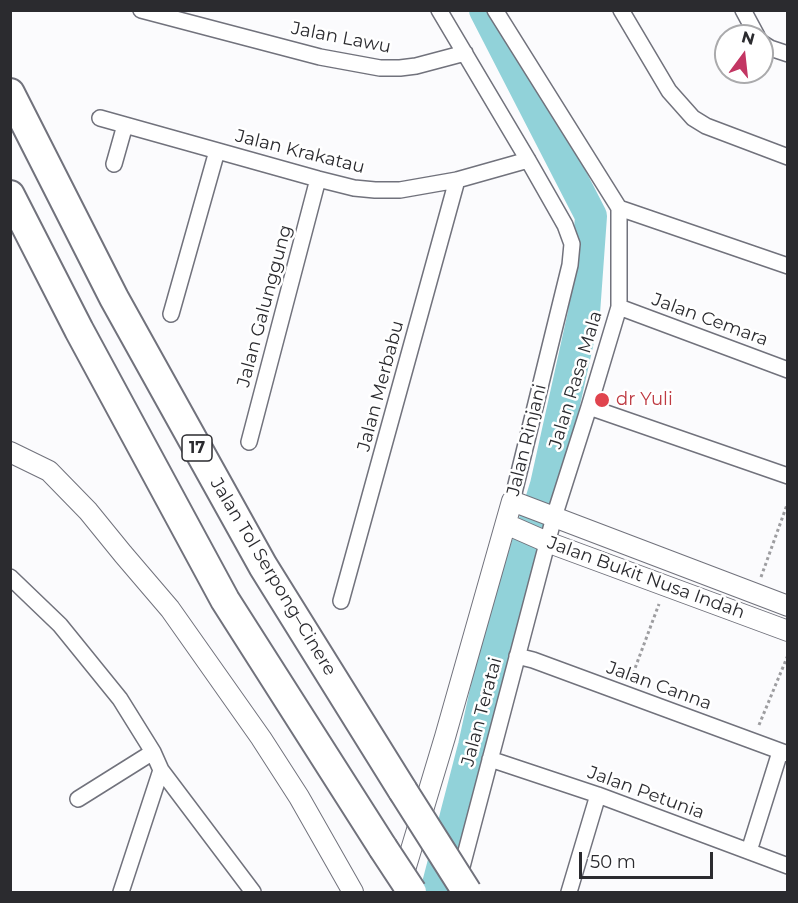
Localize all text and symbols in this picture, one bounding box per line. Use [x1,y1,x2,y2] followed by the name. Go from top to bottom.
[289,18,393,58] street label: Jalan Lawu
[714,24,774,84] north arrow
[740,27,757,49] text: N
[233,125,367,179] street label: Jalan Krakatau
[233,223,297,389] street label: Jalan Galunggung
[649,289,771,351] street label: Jalan Cemara
[545,309,607,451] street label: Jalan Rasa Mala
[353,318,409,454] street label: Jalan Merbabu
[503,382,551,498] street label: Jalan Rinjani
[616,389,673,411] place label: dr Yuli
[593,391,611,409] marker: dr Yuli
[182,435,212,461] road number: 17
[205,474,341,680] street label: Jalan Tol Serpong–Cinere
[544,532,748,624] street label: Jalan Bukit Nusa Indah
[457,655,507,769] street label: Jalan Teratai
[604,657,714,715] street label: Jalan Canna
[585,762,707,824] street label: Jalan Petunia
[582,840,716,878] scale bar
[590,851,636,873] text: 50 m

